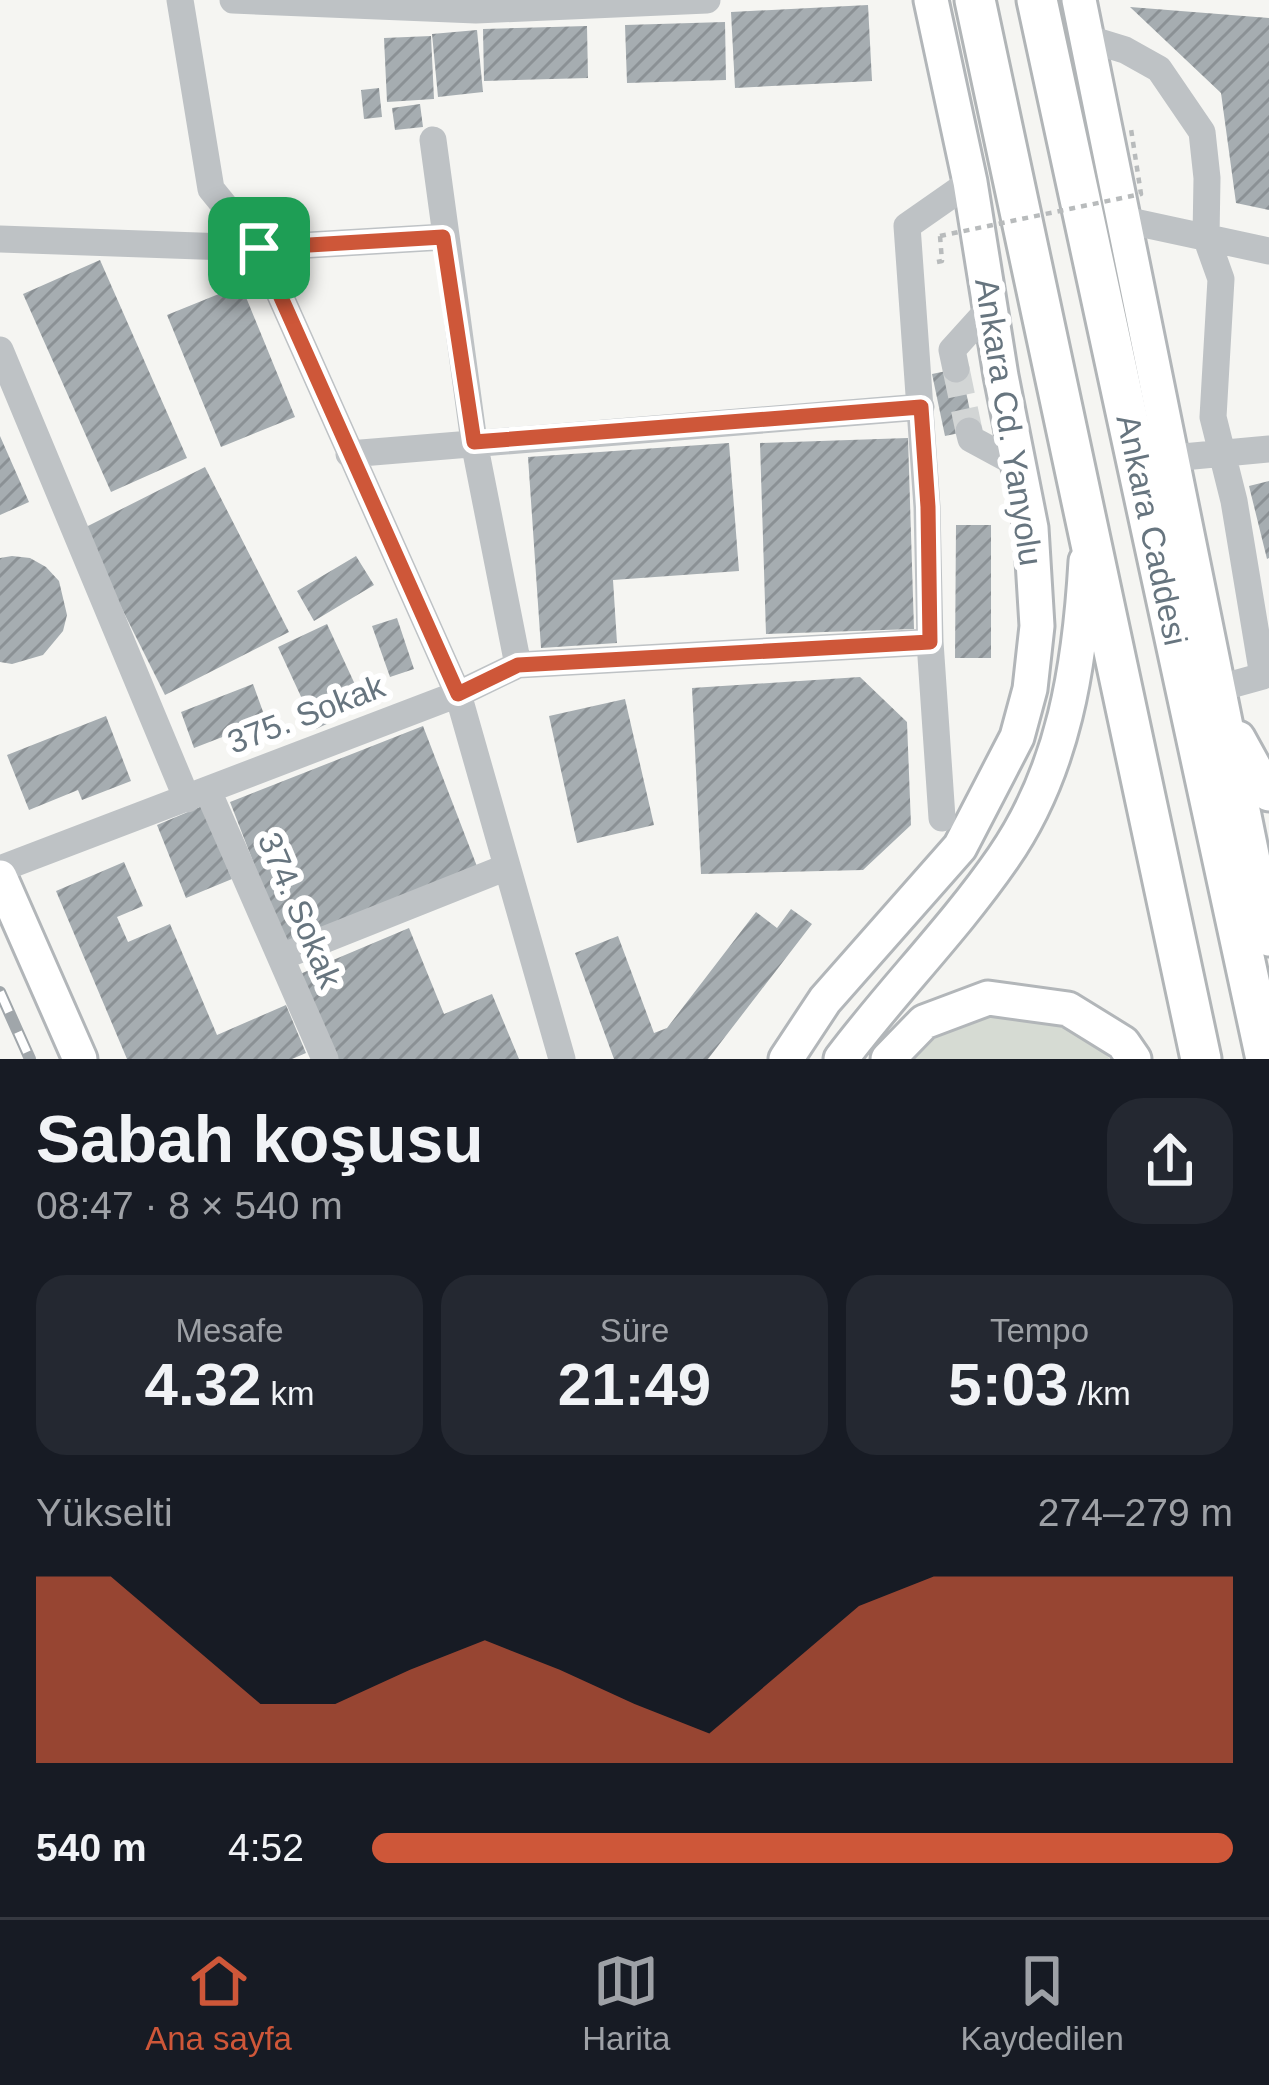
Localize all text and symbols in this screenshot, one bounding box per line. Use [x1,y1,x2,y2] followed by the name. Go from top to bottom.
[208,197,310,299] pin
[226,215,292,281] icon: arrive
[968,276,1050,568] street label: Ankara Cd. Yanyolu
[1109,411,1195,649] street label: Ankara Caddesi
[222,667,390,761] street label: 375. Sokak
[251,827,349,994] street label: 374. Sokak
[1107,1098,1233,1224] button: share
[36,1102,483,1176] text: Sabah koşusu
[36,1184,343,1227] text: 08:47 · 8 × 540 m
[175,1312,284,1349] text: Mesafe
[600,1312,669,1349] text: Süre
[990,1312,1089,1349] text: Tempo
[145,1351,261,1418] text: 4.32
[558,1351,711,1418] text: 21:49
[948,1351,1068,1418] text: 5:03
[261,1375,314,1412] text: km
[1068,1375,1131,1412] text: /km
[36,1491,173,1534] text: Yükselti
[1038,1491,1233,1534] text: 274–279 m
[36,1826,147,1869] text: 540 m
[228,1826,304,1869] text: 4:52
[145,1948,292,2058] tab: Ana sayfa
[582,1948,670,2058] tab: Harita
[961,1948,1124,2058] tab: Kaydedilen

